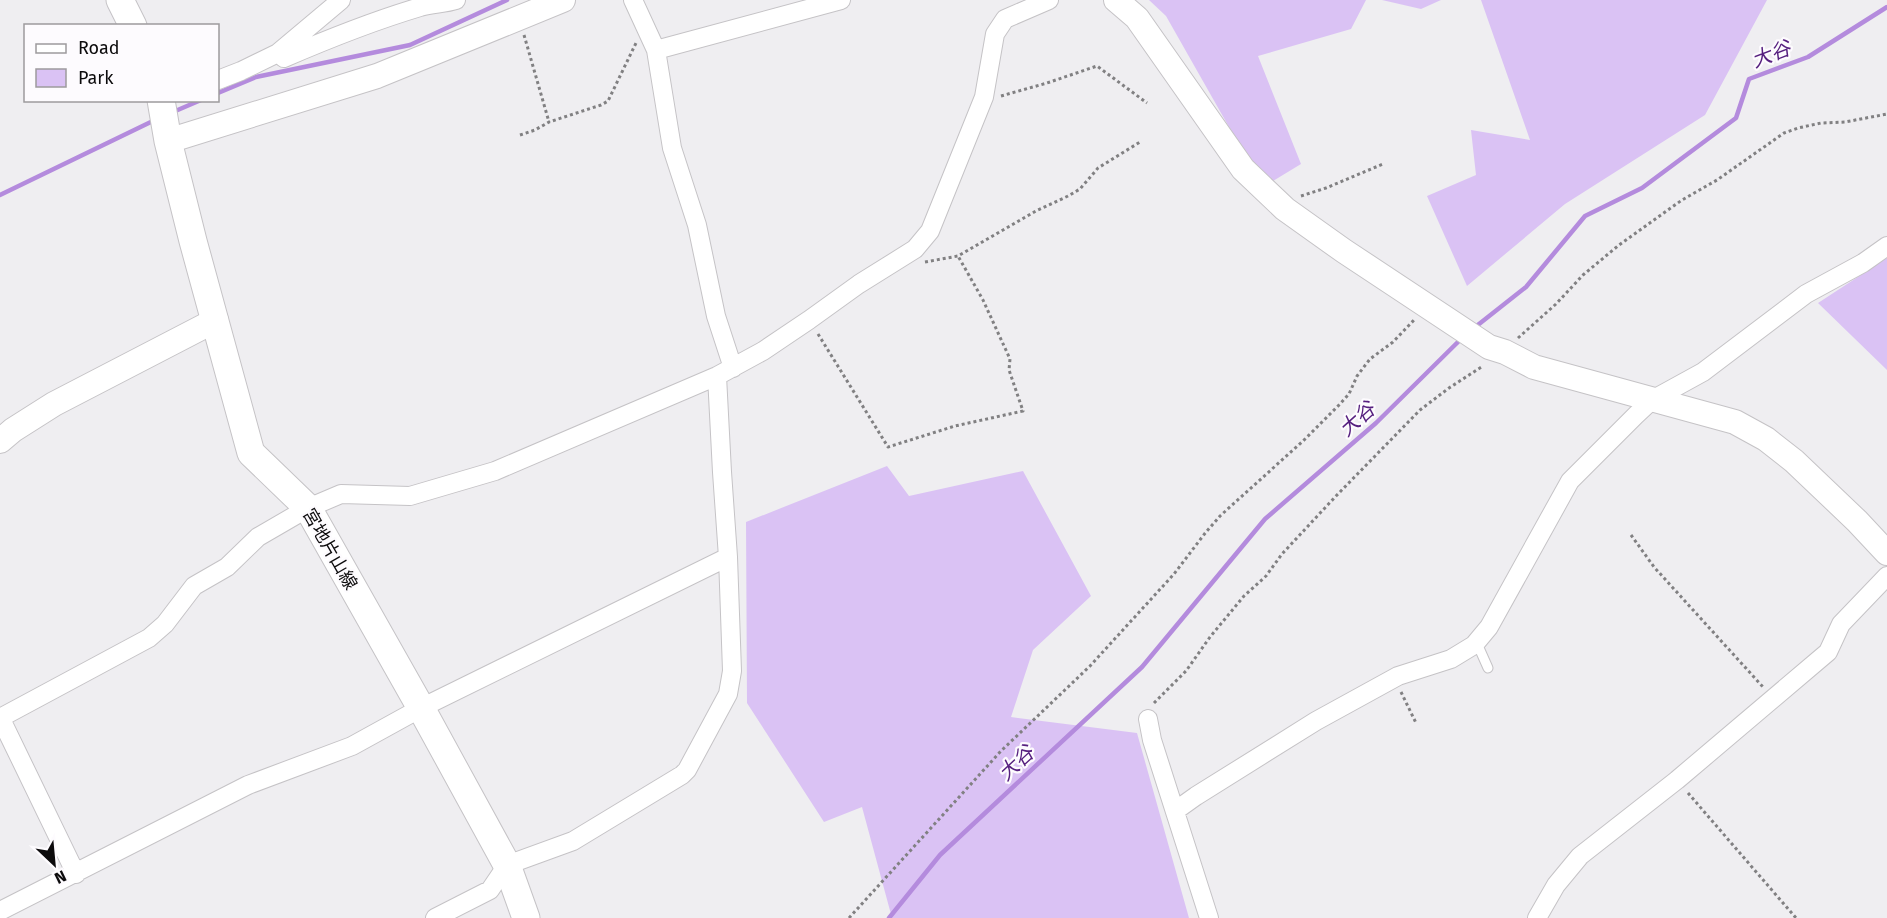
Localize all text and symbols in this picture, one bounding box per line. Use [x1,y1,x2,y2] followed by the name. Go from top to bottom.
[24,24,219,102] legend
[1748,35,1796,72] water label: 大谷
[78,37,120,59] text: Road
[78,67,114,89] text: Park
[1334,395,1381,441] water label: 大谷
[298,505,362,593] street label: 宮地片山線
[993,739,1040,785] water label: 大谷
[24,834,84,894] north arrow
[51,866,69,888] text: N

